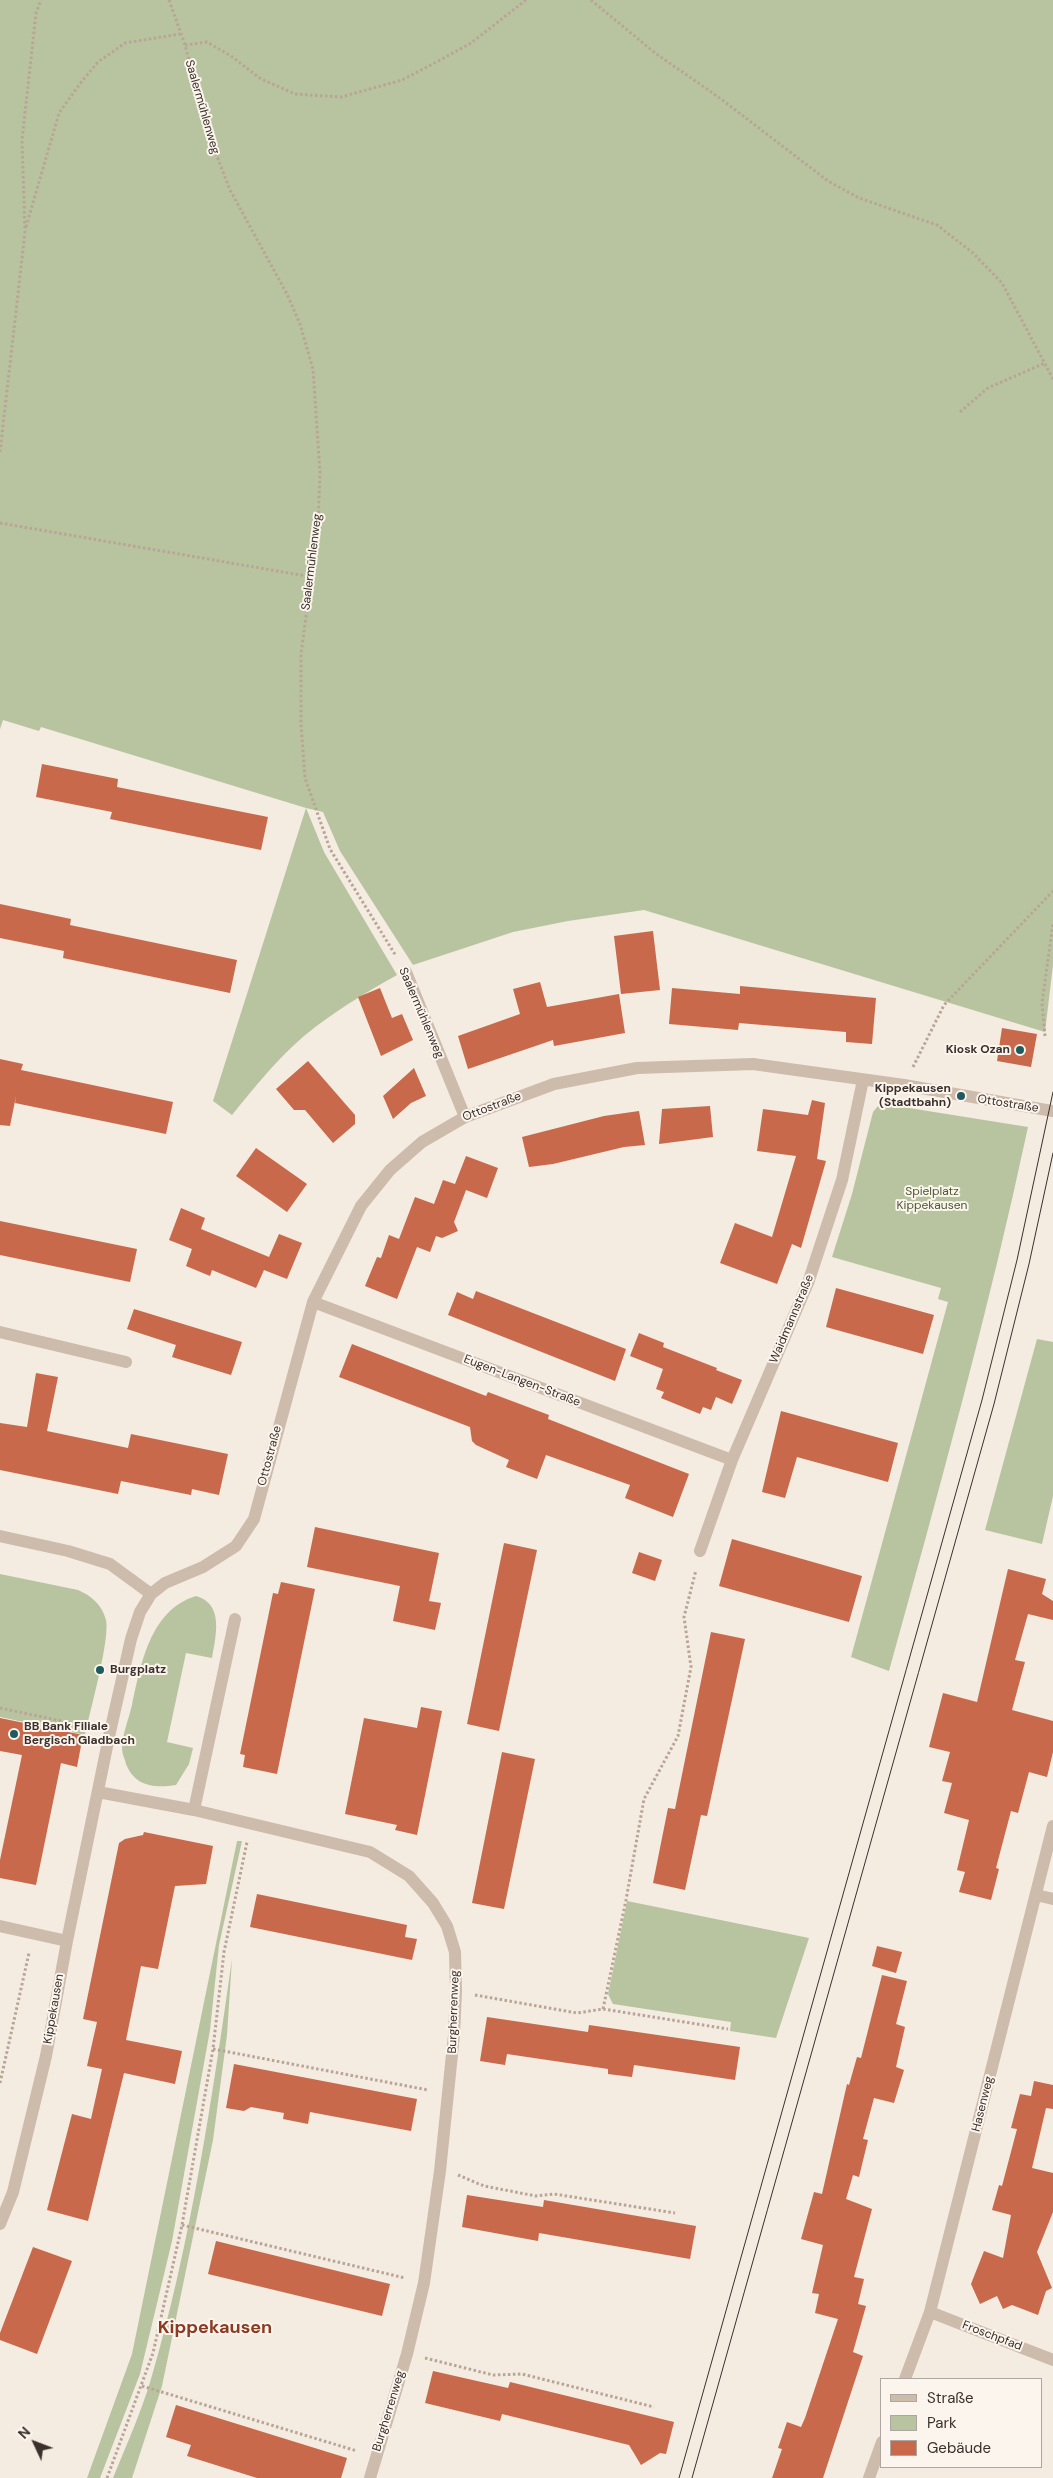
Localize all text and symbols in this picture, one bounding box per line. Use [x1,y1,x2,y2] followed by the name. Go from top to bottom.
[182,58,222,156] street label: Saalermühlenweg
[299,513,325,611] street label: Saalermühlenweg
[395,965,447,1061] street label: Saalermühlenweg
[946,1043,1010,1057] place label: Kiosk Ozan
[1014,1044,1026,1056] marker: Kiosk Ozan
[875,1082,951,1110] place label: Kippekausen (Stadtbahn)
[461,1089,523,1125] street label: Ottostraße
[955,1090,967,1102] marker: Kippekausen (Stadtbahn)
[976,1092,1040,1116] street label: Ottostraße
[897,1185,967,1213] park label: Spielplatz Kippekausen
[767,1272,817,1366] street label: Waidmannstraße
[462,1352,582,1410] street label: Eugen-Langen-Straße
[255,1424,285,1488] street label: Ottostraße
[110,1663,166,1677] place label: Burgplatz
[94,1664,106,1676] marker: Burgplatz
[24,1720,135,1748] place label: BB Bank Filiale Bergisch Gladbach
[8,1728,20,1740] marker: BB Bank Filiale Bergisch Gladbach
[445,1970,463,2054] street label: Burgherrenweg
[41,1973,67,2045] street label: Kippekausen
[969,2075,997,2133] street label: Hasenweg
[158,2317,272,2339] district label: Kippekausen
[960,2318,1024,2354] street label: Froschpfad
[370,2369,408,2453] street label: Burgherrenweg
[880,2378,1043,2468] legend
[927,2388,974,2408] text: Straße
[927,2413,957,2433] text: Park
[10,2418,60,2468] north arrow
[14,2423,34,2443] text: N
[927,2438,991,2458] text: Gebäude

